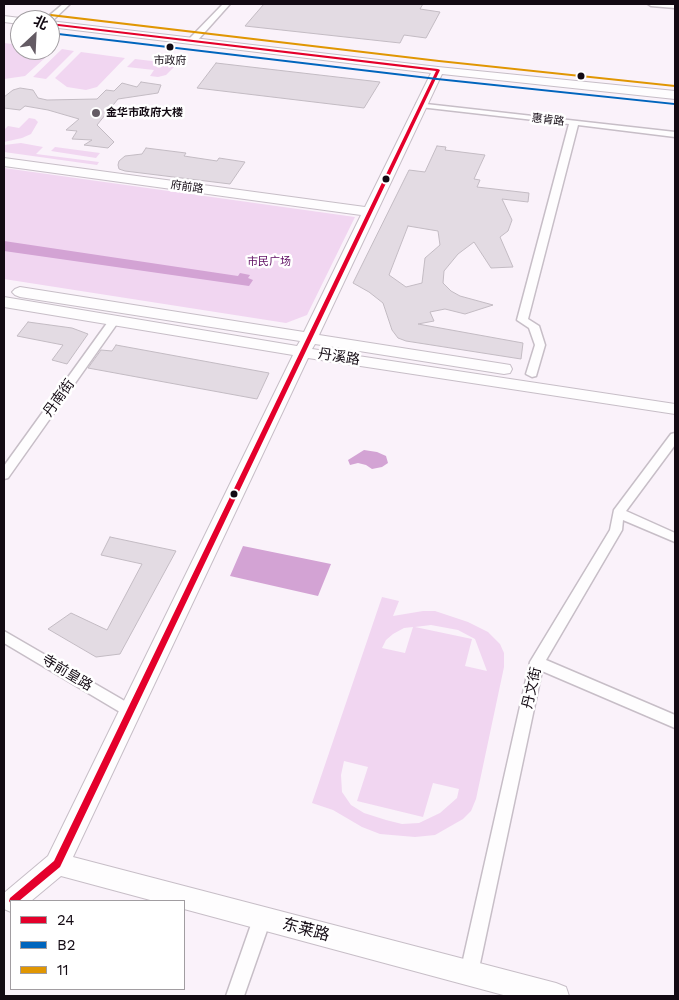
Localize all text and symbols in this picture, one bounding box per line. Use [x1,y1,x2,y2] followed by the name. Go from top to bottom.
[10,10,60,60] north arrow
[31,12,51,33] text: 北
[165,42,175,52] marker: 市政府
[154,54,186,68] place label: 市政府
[576,71,586,81] unlabelled marker
[106,106,183,120] place label: 金华市政府大楼
[90,107,102,119] marker: 金华市政府大楼
[531,111,565,129] street label: 惠肯路
[381,174,391,184] unlabelled marker
[170,178,204,196] street label: 府前路
[247,255,291,269] park label: 市民广场
[317,345,361,369] street label: 丹溪路
[40,376,78,420] street label: 丹南街
[229,489,239,499] unlabelled marker
[39,651,95,695] street label: 寺前皇路
[519,666,545,710] street label: 丹文街
[10,900,185,990] legend
[57,911,74,929] text: 24
[280,915,332,945] street label: 东莱路
[57,936,76,954] text: B2
[57,961,69,979] text: 11

